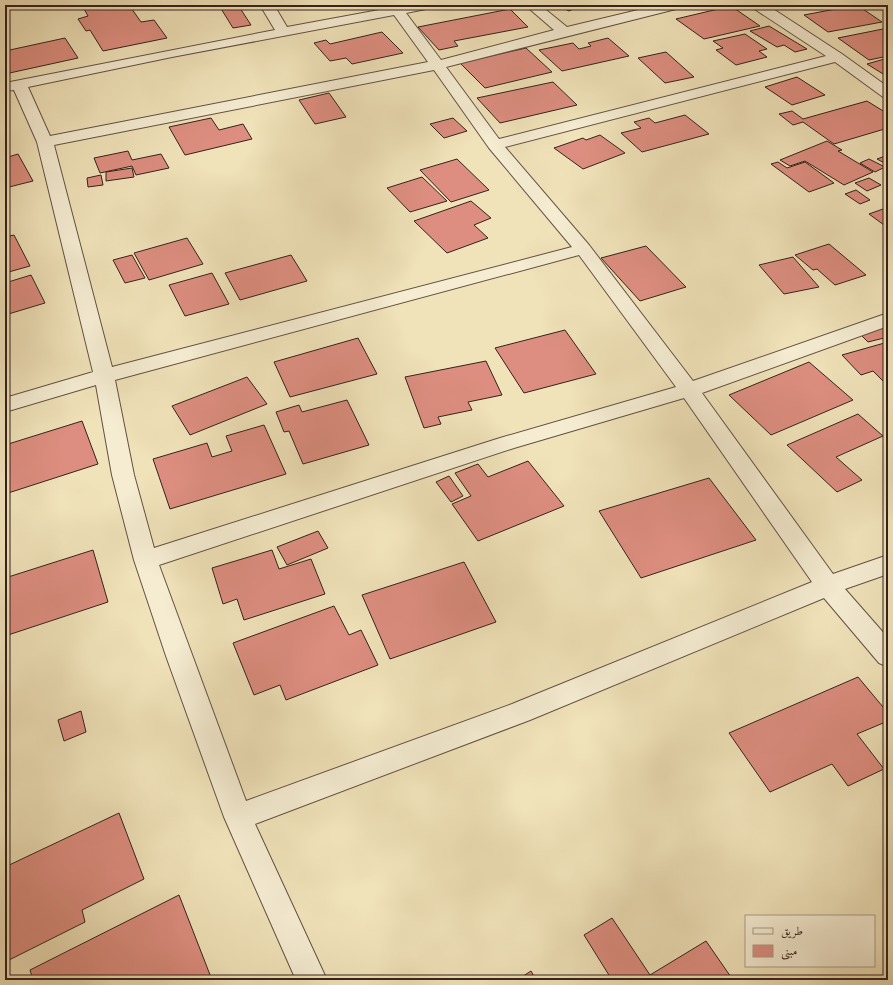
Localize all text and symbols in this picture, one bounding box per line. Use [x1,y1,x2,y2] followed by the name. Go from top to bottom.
[745,915,875,967] legend
[781,923,803,939] text: طريق
[781,943,797,960] text: مبنى

